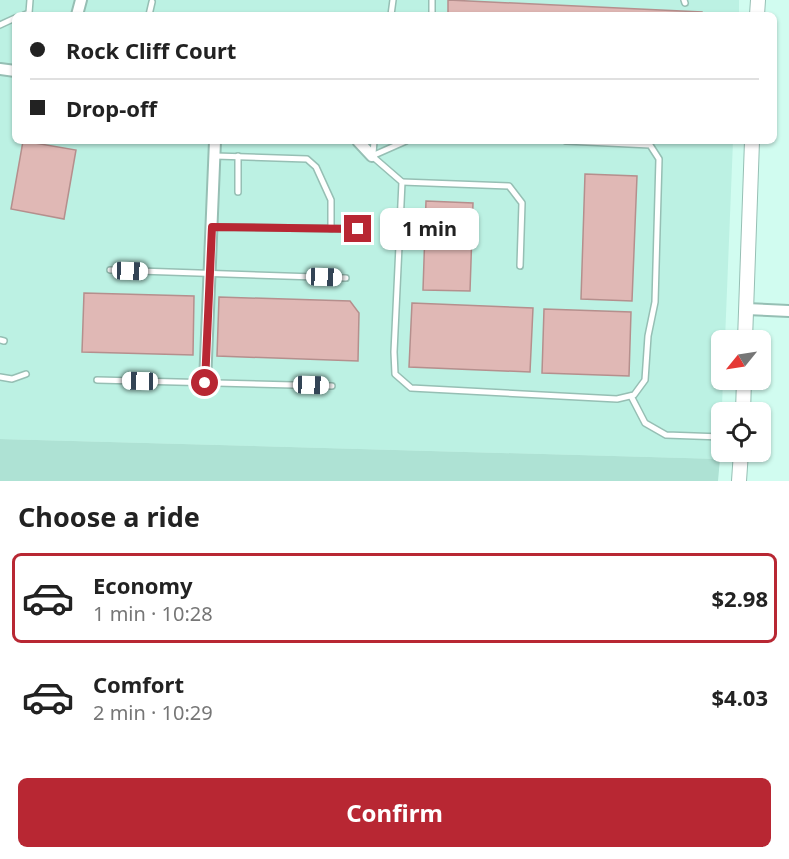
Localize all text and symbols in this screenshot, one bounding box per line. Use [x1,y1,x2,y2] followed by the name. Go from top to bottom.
[66,35,236,65] text: Rock Cliff Court
[66,93,157,123] text: Drop-off
[379,208,478,250] callout: 1 min
[344,215,371,242] route end
[402,215,457,242] text: 1 min
[112,261,148,281] car
[306,267,342,287] car
[711,330,771,390] north arrow
[711,330,771,462] map controls
[191,369,218,396] route start
[122,372,158,390] car
[293,375,329,395] car
[711,402,771,462] button: locate
[18,498,200,535] text: Choose a ride
[93,570,192,600] text: Economy
[21,571,75,625] icon: car
[711,583,768,613] text: $2.98
[93,600,213,627] text: 1 min · 10:28
[93,669,184,699] text: Comfort
[21,670,75,724] icon: car
[711,682,768,712] text: $4.03
[93,699,213,726] text: 2 min · 10:29
[18,778,771,847] button: Confirm

